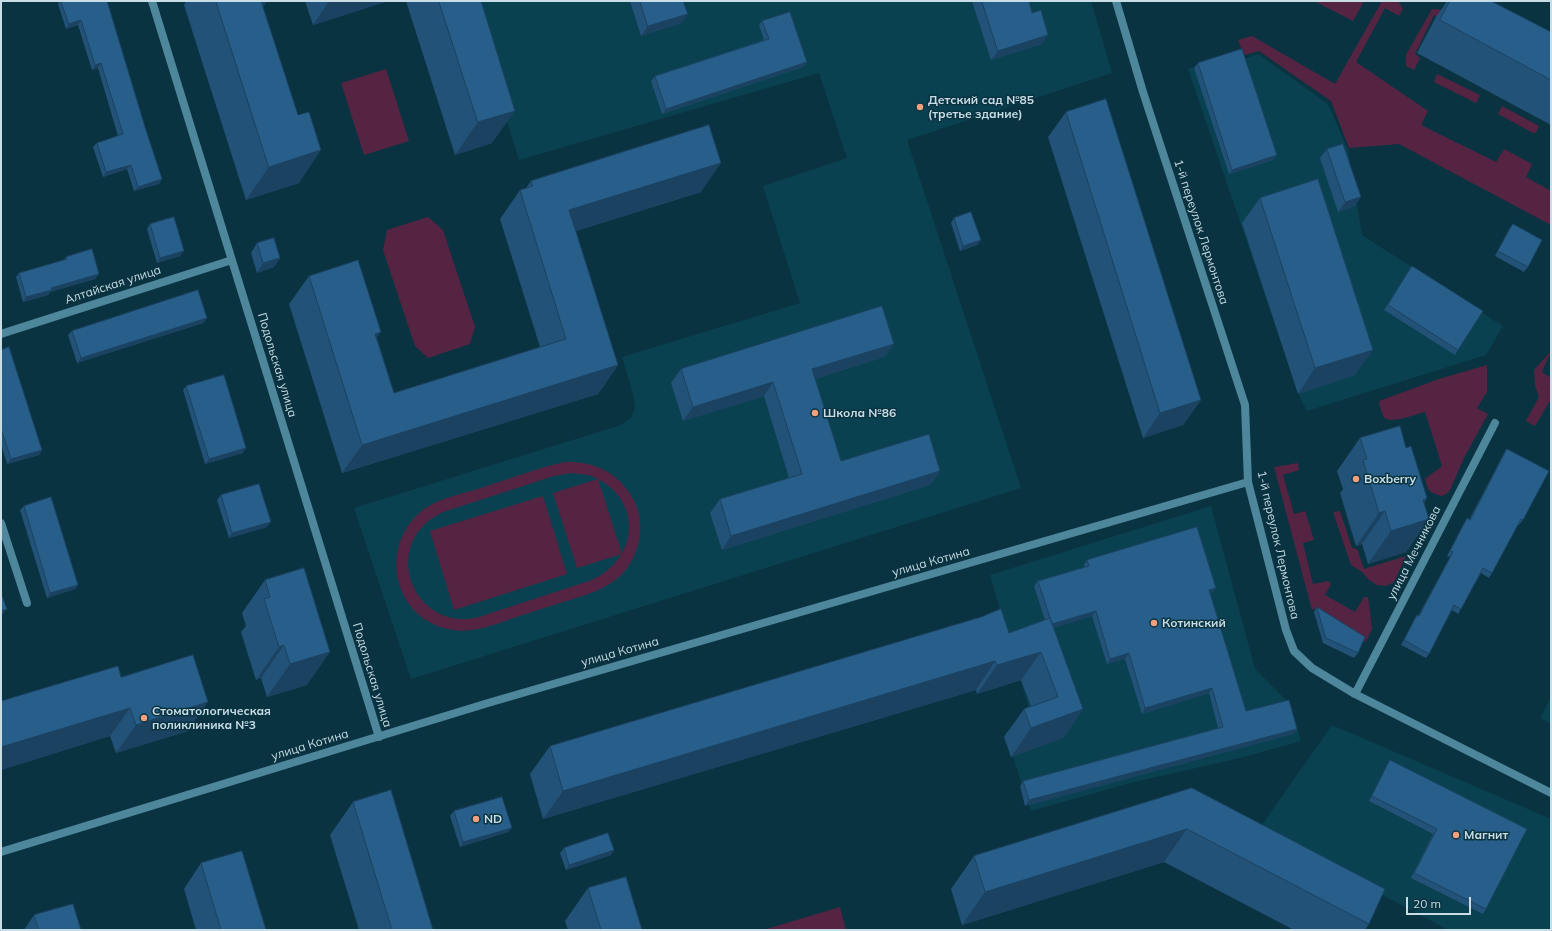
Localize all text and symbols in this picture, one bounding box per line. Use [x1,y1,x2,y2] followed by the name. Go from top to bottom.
[928,93,1034,121] place label: Детский сад №85 (третье здание)
[915,102,925,112] marker: Детский сад №85 (третье здание)
[1171,158,1231,306] street label: 1-й переулок Лермонтова
[63,263,163,307] street label: Алтайская улица
[254,311,300,419] street label: Подольская улица
[823,406,896,420] place label: Школа №86
[810,408,820,418] marker: Школа №86
[1254,469,1302,621] street label: 1-й переулок Лермонтова
[1364,472,1416,486] place label: Boxberry
[1351,474,1361,484] marker: Boxberry
[1384,504,1444,602] street label: улица Мечникова
[891,544,971,580] street label: улица Котина
[1162,616,1226,630] place label: Котинский
[1149,618,1159,628] marker: Котинский
[349,621,395,729] street label: Подольская улица
[580,634,660,670] street label: улица Котина
[152,704,271,732] place label: Стоматологическая поликлиника №3
[139,713,149,723] marker: Стоматологическая поликлиника №3
[270,726,350,764] street label: улица Котина
[484,812,502,826] place label: ND
[471,814,481,824] marker: ND
[1464,828,1508,842] place label: Магнит
[1451,830,1461,840] marker: Магнит
[1408,889,1473,915] scale bar
[1413,896,1441,911] text: 20 m

